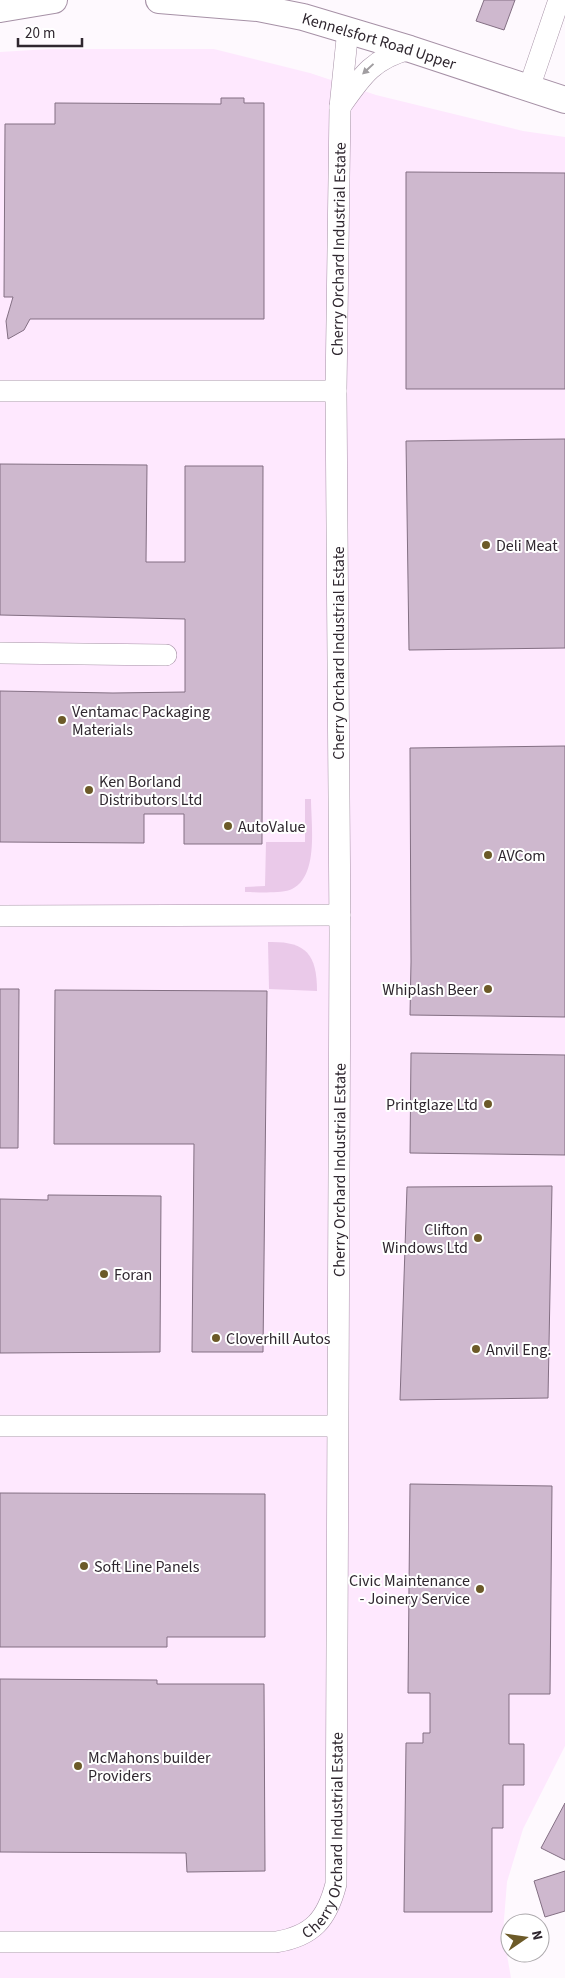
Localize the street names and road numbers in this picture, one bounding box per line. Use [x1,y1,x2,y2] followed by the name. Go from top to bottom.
[299,7,459,76] street label: Kennelsfort Road Upper
[326,142,352,356] street label: Cherry Orchard Industrial Estate
[328,546,350,760] street label: Cherry Orchard Industrial Estate
[329,1063,351,1277] street label: Cherry Orchard Industrial Estate
[298,1732,349,1944] street label: Cherry Orchard Industrial Estate

